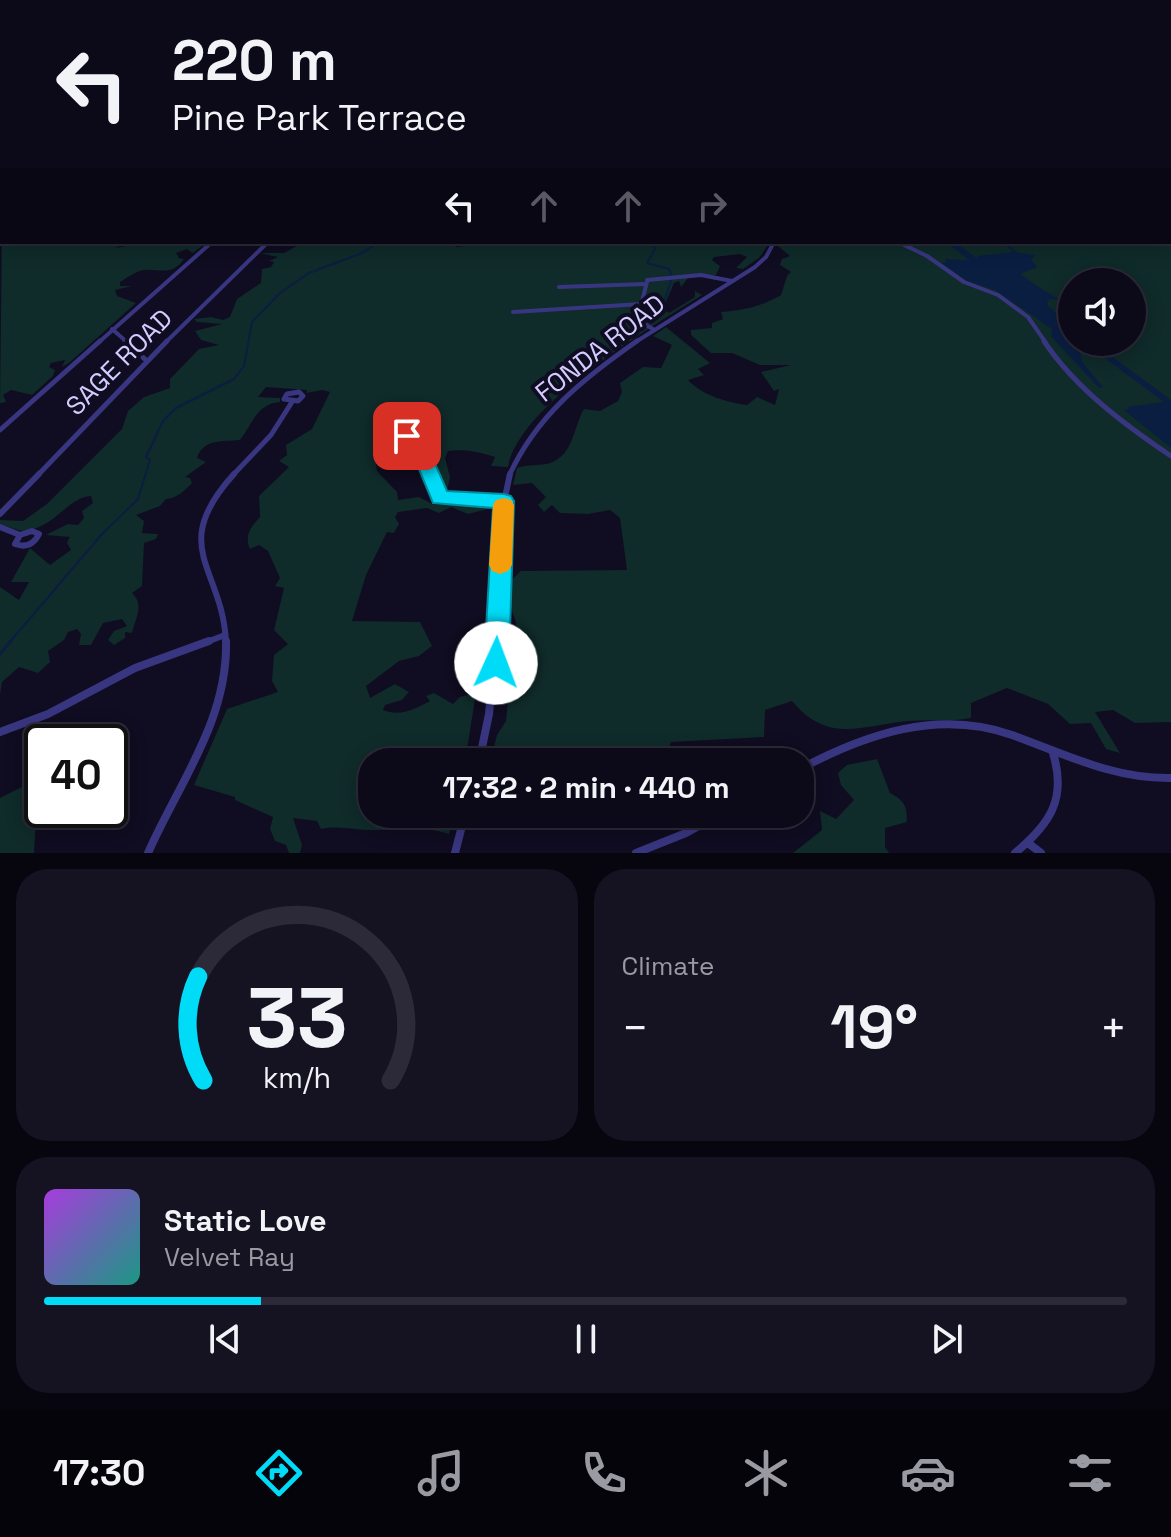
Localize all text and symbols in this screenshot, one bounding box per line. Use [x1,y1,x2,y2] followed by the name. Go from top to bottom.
[172,25,337,96] text: 220 m
[40,32,144,136] icon: left
[172,95,467,141] text: Pine Park Terrace
[438,184,482,228] icon: left
[522,184,566,228] icon: ahead
[606,184,650,228] icon: ahead
[690,184,734,228] icon: right
[1058,268,1146,356] map controls
[1058,268,1146,356] button: sound
[528,287,672,409] street label: FONDA ROAD
[58,301,180,423] street label: SAGE ROAD
[373,402,441,470] pin
[385,414,429,458] icon: arrive
[454,621,538,705] position arrow
[24,724,128,828] speed limit sign: 40
[442,768,730,807] text: 17:32 · 2 min · 440 m
[622,949,714,983] text: Climate
[246,965,347,1071] text: 33
[830,989,918,1066] text: 19°
[622,1000,649,1056] text: −
[1100,1000,1127,1056] text: +
[263,1060,331,1096] text: km/h
[164,1201,327,1240] text: Static Love
[164,1240,295,1274] text: Velvet Ray
[203,1317,247,1361] icon: previous
[564,1317,608,1361] icon: pause
[925,1317,969,1361] icon: next
[251,1445,307,1501] icon: directions
[413,1445,469,1501] icon: music
[576,1445,632,1501] icon: phone
[738,1445,794,1501] icon: climate
[900,1445,956,1501] icon: car
[1062,1445,1118,1501] icon: filters
[53,1450,145,1496] text: 17:30

